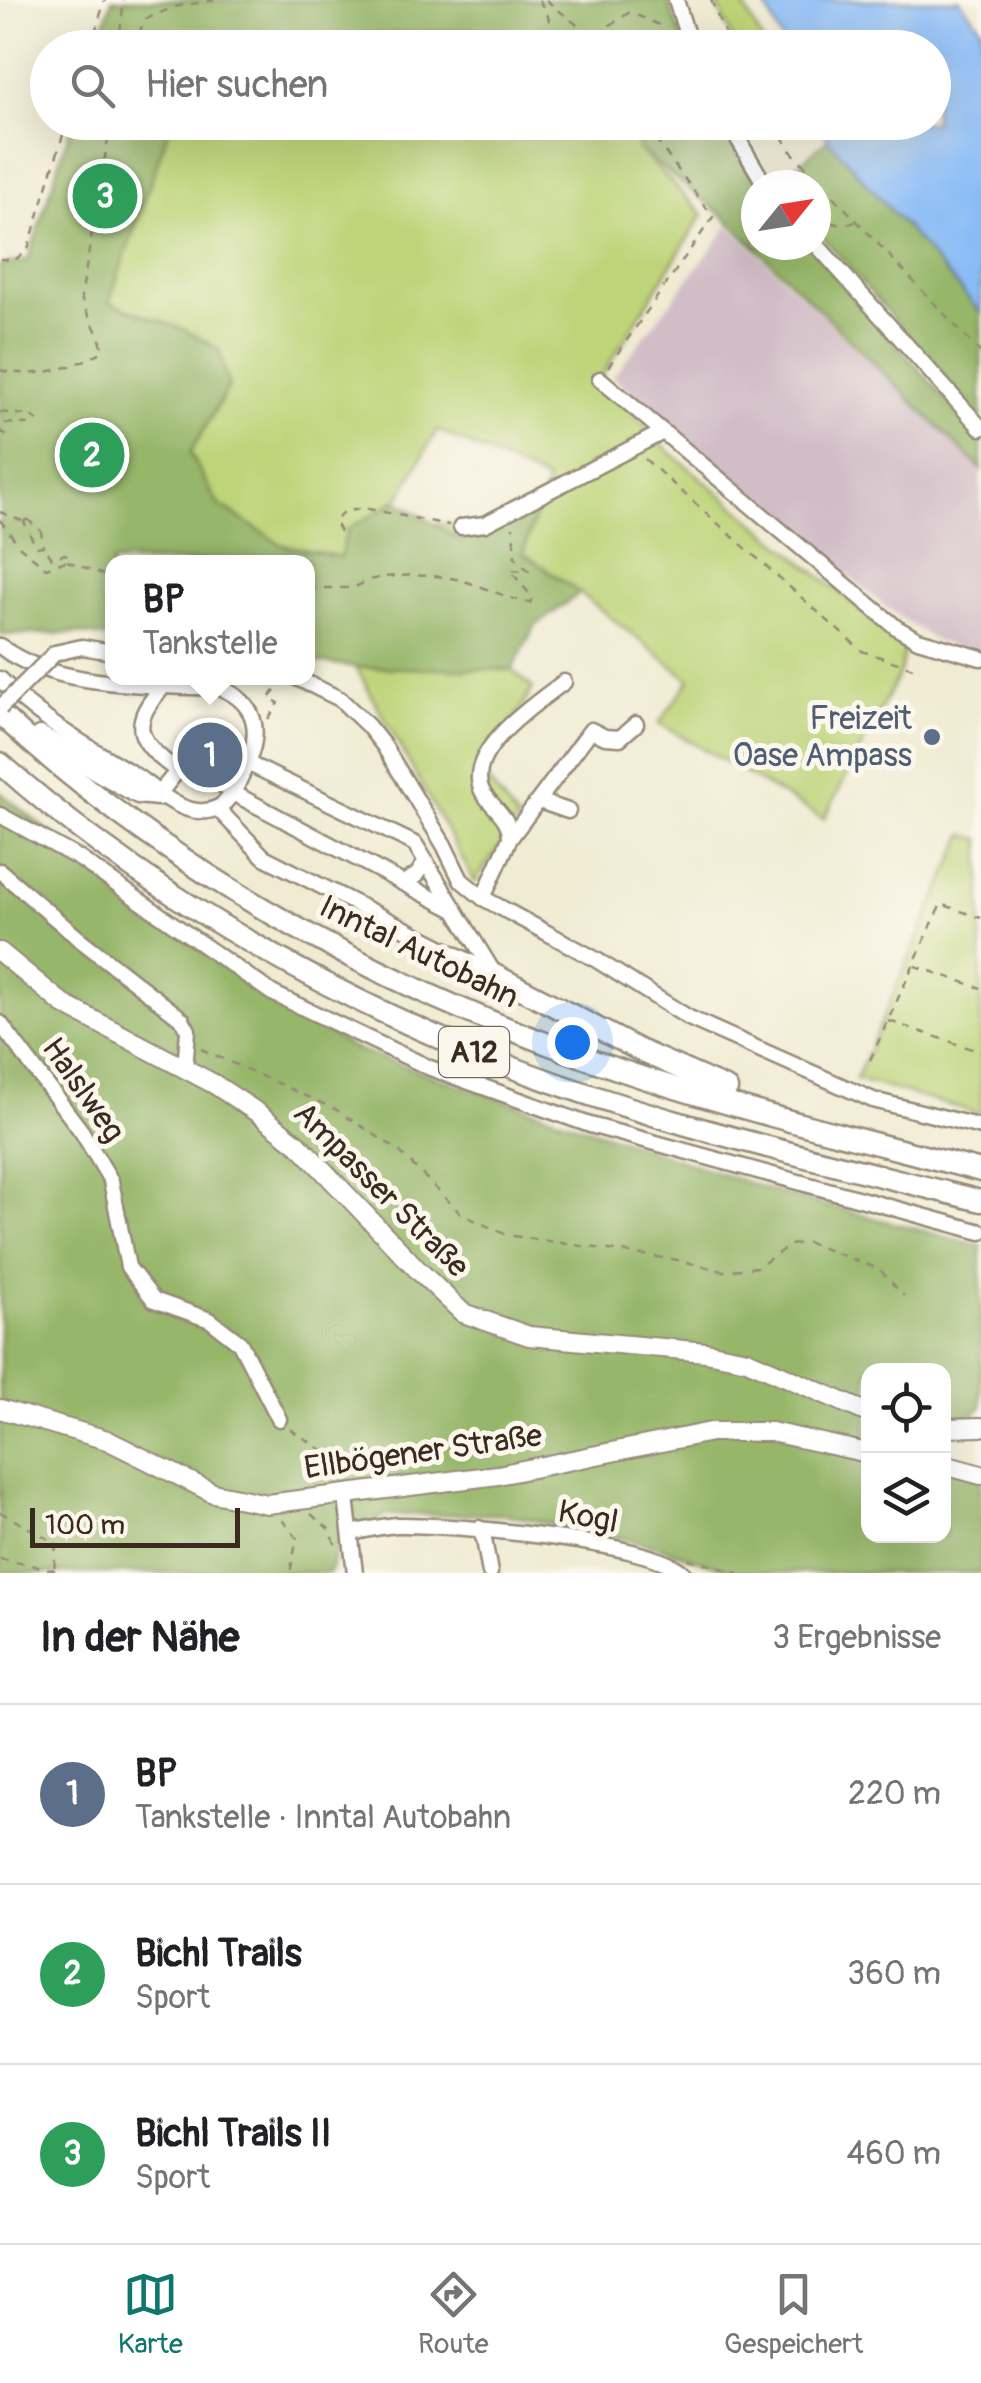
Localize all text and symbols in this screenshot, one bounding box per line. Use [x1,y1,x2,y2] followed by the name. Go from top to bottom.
[30,30,951,140] search box
[65,58,120,113] icon: search
[145,61,328,109] text: Hier suchen
[72,158,138,234] pin: 3
[741,170,831,260] north arrow
[59,418,124,492] pin: 2
[105,555,315,685] popup
[142,576,185,624] text: BP
[142,624,278,664] text: Tankstelle
[733,699,912,776] place label: Freizeit Oase Ampass
[178,718,242,792] pin: 1
[921,726,943,748] marker: Freizeit Oase Ampass
[313,887,525,1017] street label: Inntal Autobahn
[547,1017,598,1068] your location
[439,1027,509,1077] road number: A12
[33,1030,133,1150] street label: Halslweg
[285,1094,477,1286] street label: Ampasser Straße
[861,1363,951,1543] map controls
[861,1363,951,1453] button: locate
[302,1415,545,1488] street label: Ellbögener Straße
[861,1453,951,1543] button: layers
[555,1492,621,1542] street label: Kogl
[30,1503,240,1548] scale bar
[45,1508,125,1543] text: 100 m
[40,1612,239,1664] text: In der Nähe
[772,1618,941,1658] text: 3 Ergebnisse
[135,1750,177,1798] text: BP
[66,1774,79,1814] text: 1
[848,1774,941,1814] text: 220 m
[135,1798,511,1838] text: Tankstelle · Inntal Autobahn
[135,1930,302,1978] text: Bichl Trails
[64,1954,81,1994] text: 2
[847,1954,941,1994] text: 360 m
[135,1978,210,2018] text: Sport
[135,2110,331,2158] text: Bichl Trails II
[64,2134,81,2174] text: 3
[847,2134,941,2174] text: 460 m
[135,2158,210,2198] text: Sport
[118,2267,183,2362] tab: Karte
[418,2267,489,2362] tab: Route
[724,2267,863,2362] tab: Gespeichert

